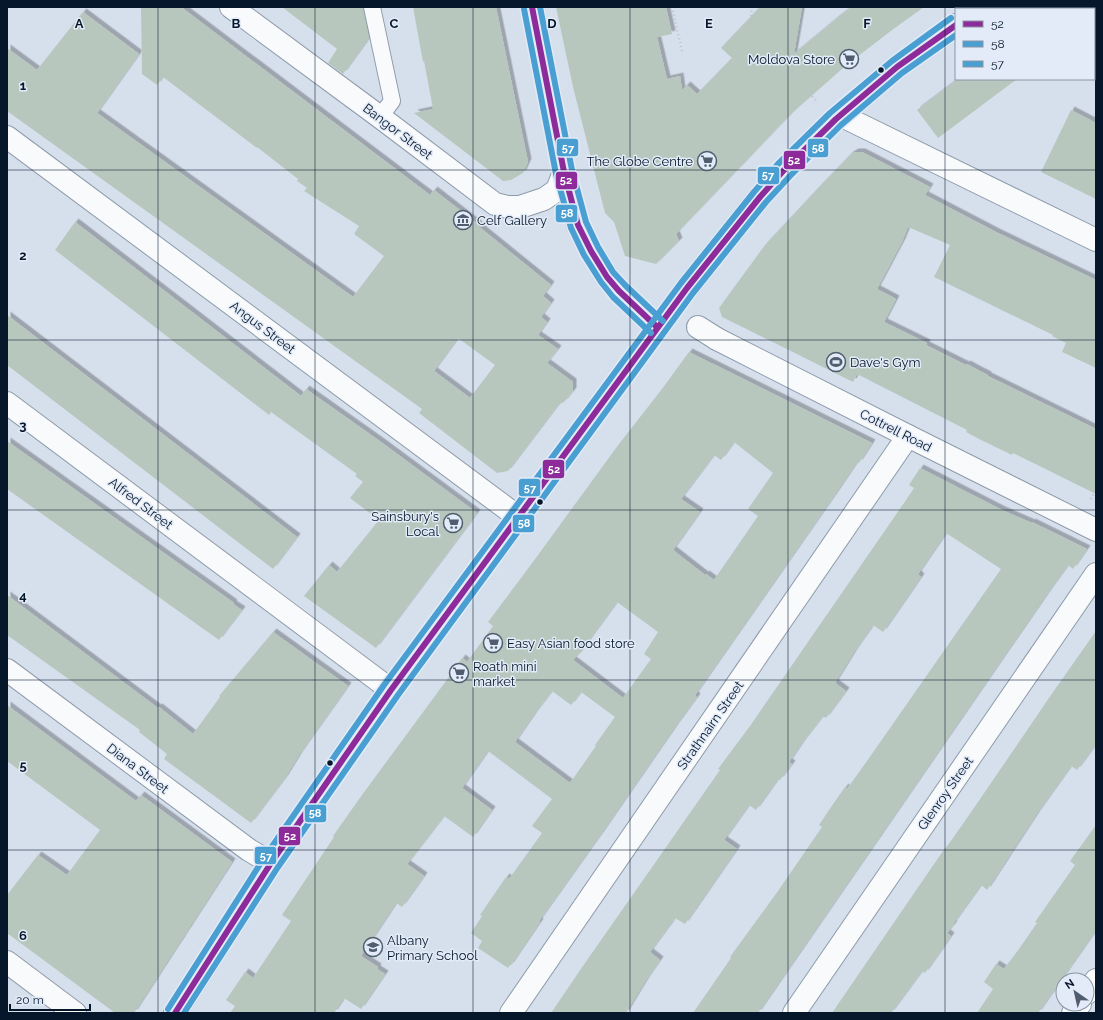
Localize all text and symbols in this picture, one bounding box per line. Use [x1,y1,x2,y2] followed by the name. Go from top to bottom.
[955,8,1095,80] legend
[75,16,84,31] text: A
[232,16,241,31] text: B
[390,16,399,31] text: C
[547,16,557,31] text: D
[705,16,713,31] text: E
[863,16,871,31] text: F
[991,17,1004,31] text: 52
[991,37,1005,51] text: 58
[838,48,860,70] supermarket icon: Moldova Store
[748,52,835,67] place label: Moldova Store
[991,57,1005,71] text: 57
[876,65,886,75] unlabelled marker
[20,78,27,93] text: 1
[360,101,436,163] street label: Bangor Street
[556,138,579,157] line badge: 57
[807,138,829,158] line badge: 58
[562,142,575,155] text: 57
[812,142,825,155] text: 58
[696,150,718,172] supermarket icon: The Globe Centre
[783,150,806,170] line badge: 52
[587,154,693,169] place label: The Globe Centre
[788,154,800,167] text: 52
[757,166,780,185] line badge: 57
[762,169,775,182] text: 57
[555,171,578,190] line badge: 52
[560,174,572,187] text: 52
[555,204,578,223] line badge: 58
[561,207,574,220] text: 58
[452,209,474,231] museum icon: Celf Gallery
[477,213,547,228] place label: Celf Gallery
[19,248,27,263] text: 2
[227,298,299,357] street label: Angus Street
[825,351,847,373] sports icon: Dave's Gym
[850,355,921,370] place label: Dave's Gym
[857,406,934,455] street label: Cottrell Road
[19,418,27,433] text: 3
[542,459,565,479] line badge: 52
[548,463,560,476] text: 52
[106,475,176,533] street label: Alfred Street
[518,478,541,497] line badge: 57
[524,482,537,495] text: 57
[535,497,545,507] unlabelled marker
[371,509,439,539] place label: Sainsbury's Local
[442,512,464,534] supermarket icon: Sainsbury's Local
[512,514,535,533] line badge: 58
[518,517,531,530] text: 58
[19,588,27,603] text: 4
[482,632,504,654] supermarket icon: Easy Asian food store
[507,636,635,651] place label: Easy Asian food store
[473,659,537,689] place label: Roath mini market
[448,662,470,684] supermarket icon: Roath mini market
[674,678,747,772] street label: Strathnairn Street
[104,740,172,797] street label: Diana Street
[915,753,977,833] street label: Glenroy Street
[19,758,27,773] text: 5
[325,758,335,768] unlabelled marker
[304,804,327,823] line badge: 58
[309,807,322,820] text: 58
[278,826,301,846] line badge: 52
[284,830,296,843] text: 52
[254,846,277,865] line badge: 57
[260,850,273,863] text: 57
[19,928,27,943] text: 6
[387,933,478,963] place label: Albany Primary School
[362,936,384,958] school or university icon: Albany Primary School
[1055,972,1095,1012] north arrow
[1063,976,1077,992] text: N
[10,986,90,1012] scale bar
[16,993,44,1007] text: 20 m

